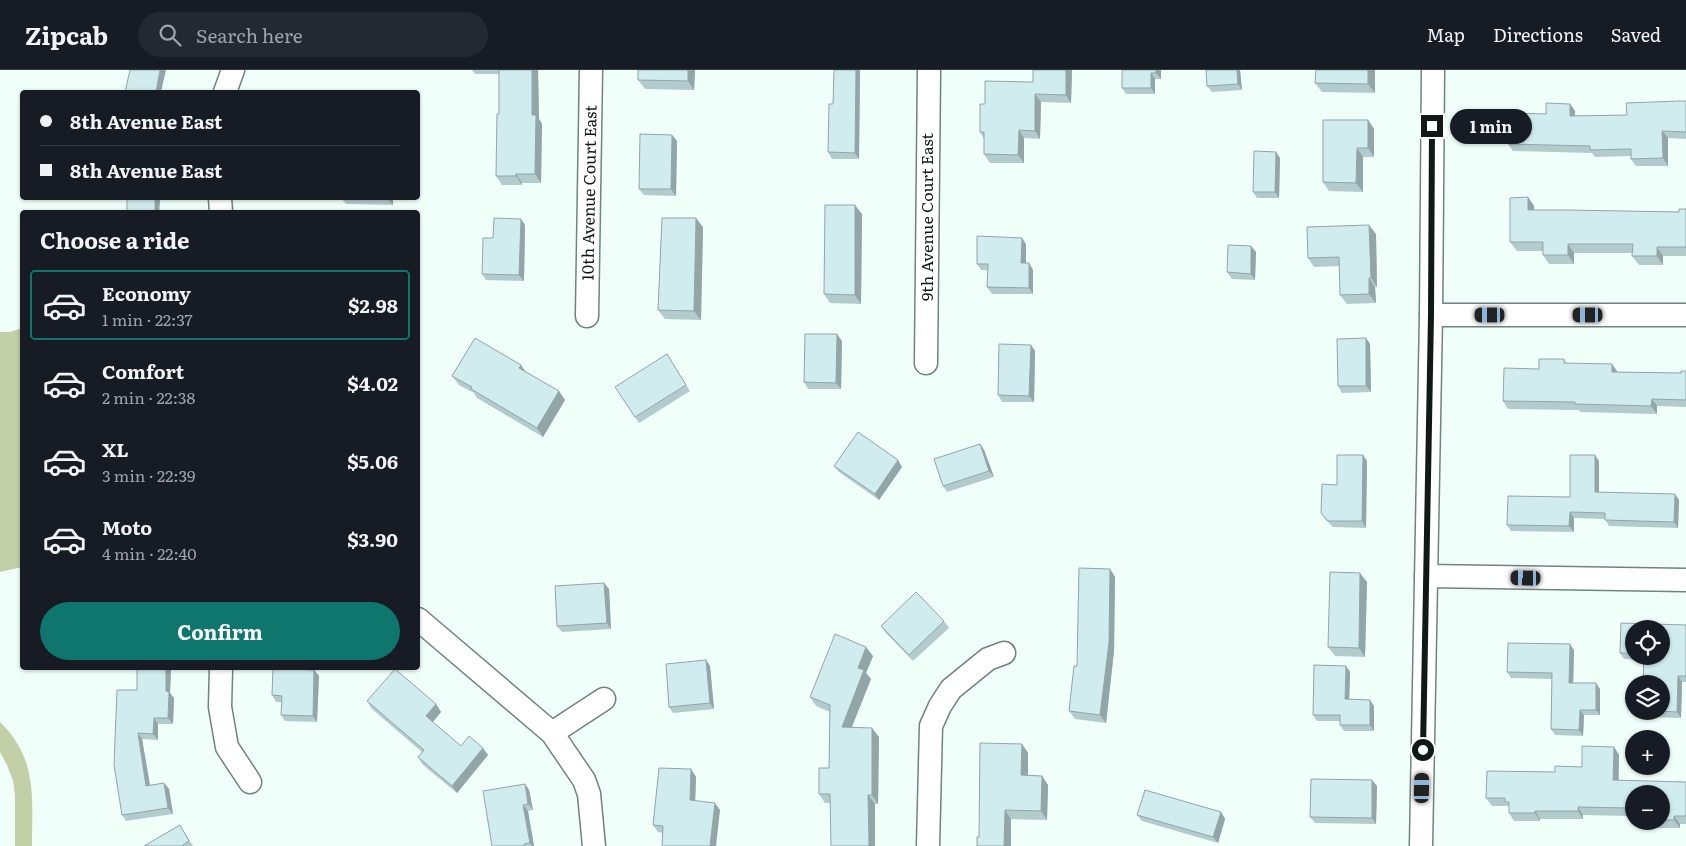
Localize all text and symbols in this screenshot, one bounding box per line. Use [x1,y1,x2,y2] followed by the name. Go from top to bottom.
[138,12,488,57] search box
[25,17,108,52] text: Zipcab
[156,21,184,49] icon: search
[196,21,303,49] text: Search here
[1427,21,1465,48] text: Map
[1493,21,1583,48] text: Directions
[1611,21,1661,48] text: Saved
[574,105,602,281] street label: 10th Avenue Court East
[70,107,222,135] text: 8th Avenue East
[1450,108,1532,144] callout: 1 min
[1470,114,1512,138] text: 1 min
[1421,115,1443,137] route end
[914,132,938,301] street label: 9th Avenue Court East
[70,156,222,184] text: 8th Avenue East
[40,223,189,256] text: Choose a ride
[102,279,191,307] text: Economy
[42,283,87,328] icon: car
[348,291,398,319] text: $2.98
[102,307,193,331] text: 1 min · 22:37
[1475,308,1505,323] car
[1573,308,1603,323] car
[102,357,184,385] text: Comfort
[42,361,87,406] icon: car
[347,369,398,397] text: $4.02
[102,385,195,409] text: 2 min · 22:38
[102,435,129,463] text: XL
[42,439,87,484] icon: car
[347,447,398,475] text: $5.06
[102,463,195,487] text: 3 min · 22:39
[102,513,152,541] text: Moto
[42,517,87,562] icon: car
[347,525,398,553] text: $3.90
[102,541,196,565] text: 4 min · 22:40
[1510,570,1541,586] car
[40,602,400,660] button: Confirm
[1625,620,1670,830] map controls
[1625,620,1670,665] button: locate
[1625,675,1670,720] button: layers
[1625,730,1670,775] button: +
[1412,739,1434,761] route start
[1414,773,1429,803] car
[1625,785,1670,830] button: −

